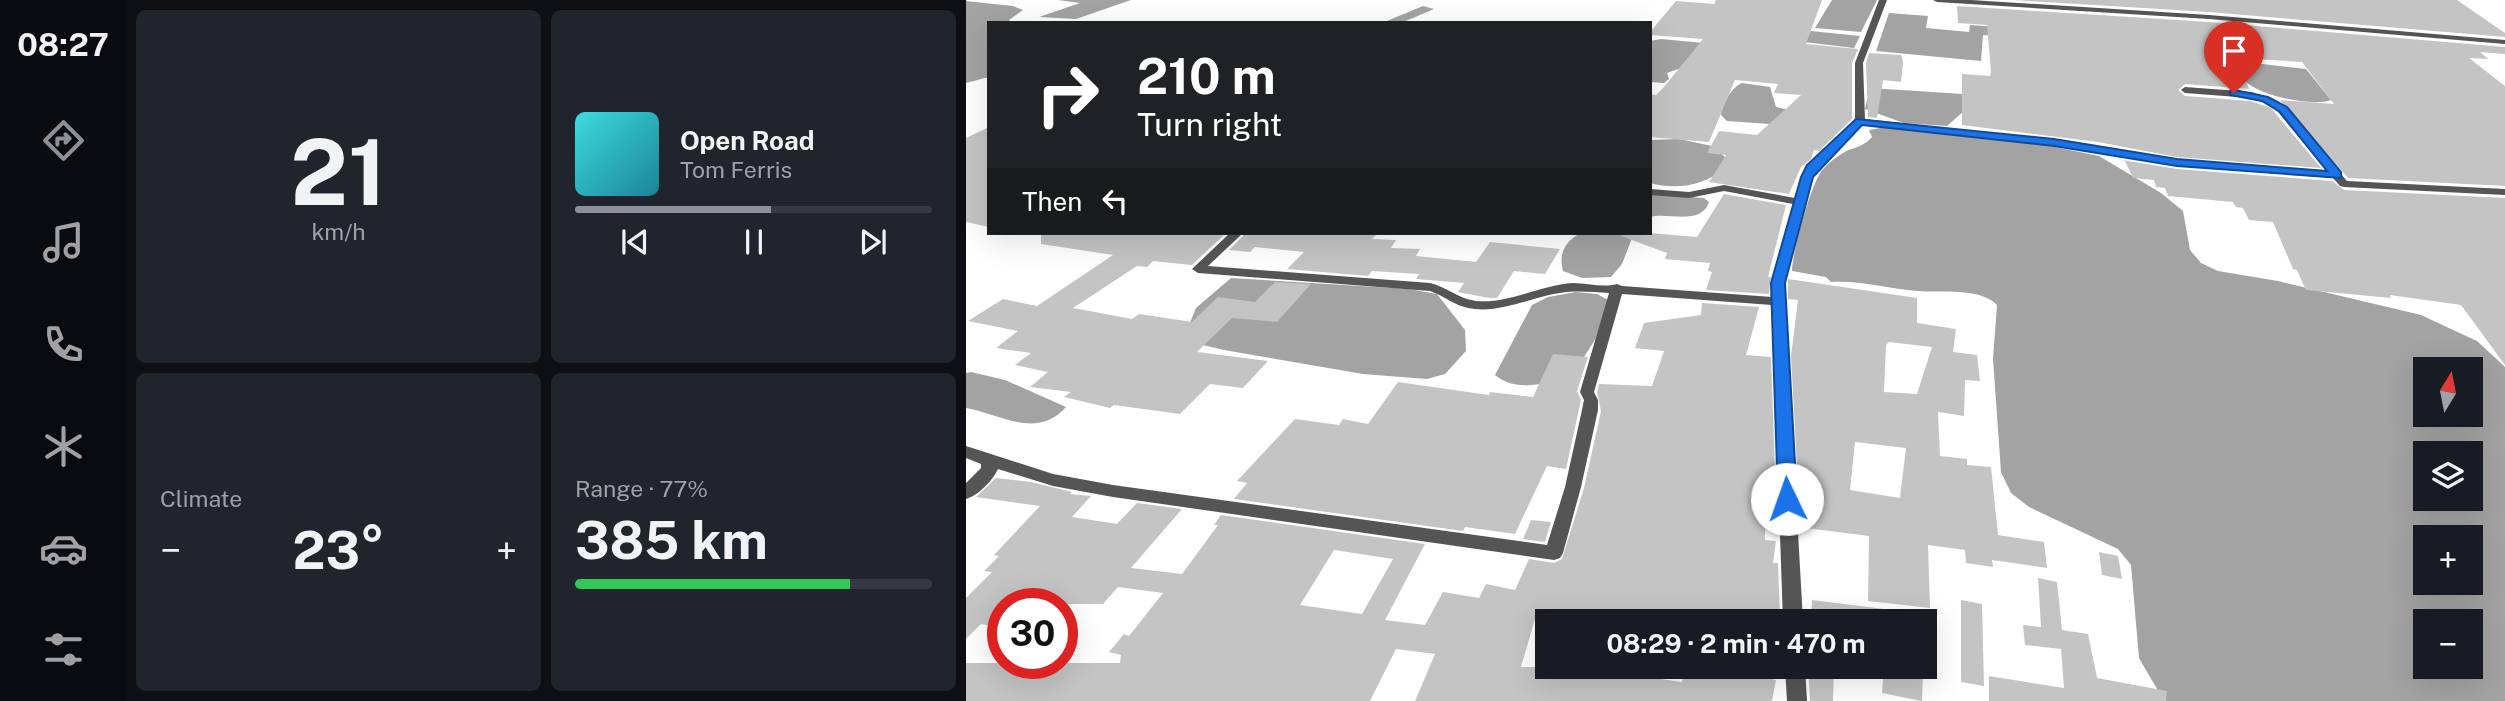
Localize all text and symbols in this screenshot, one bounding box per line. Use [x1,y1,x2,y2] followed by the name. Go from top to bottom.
[2204,21,2264,93] pin
[17,26,109,63] text: 08:27
[2215,32,2253,70] icon: arrive
[1137,47,1276,105] text: 210 m
[1022,49,1113,140] icon: right
[1137,106,1282,143] text: Turn right
[39,116,88,165] icon: directions
[290,119,387,225] text: 21
[680,125,815,156] text: Open Road
[680,156,792,183] text: Tom Ferris
[1096,182,1134,220] icon: left
[1022,186,1082,217] text: Then
[39,218,88,267] icon: music
[311,218,366,245] text: km/h
[616,223,654,261] icon: previous
[735,223,773,261] icon: pause
[854,223,892,261] icon: next
[39,320,88,369] icon: phone
[2413,357,2483,427] north arrow
[2413,357,2483,679] map controls
[39,422,88,471] icon: climate
[2413,441,2483,511] button: layers
[1750,462,1824,536] position arrow
[575,475,708,502] text: Range · 77%
[160,485,242,512] text: Climate
[575,510,768,571] text: 385 km
[292,520,385,581] text: 23°
[39,524,88,573] icon: car
[2413,525,2483,595] button: +
[160,528,181,573] text: −
[496,528,517,573] text: +
[987,588,1078,679] speed limit sign: 30
[2413,609,2483,679] button: −
[39,625,88,674] icon: filters
[1606,628,1866,659] text: 08:29 · 2 min · 470 m

